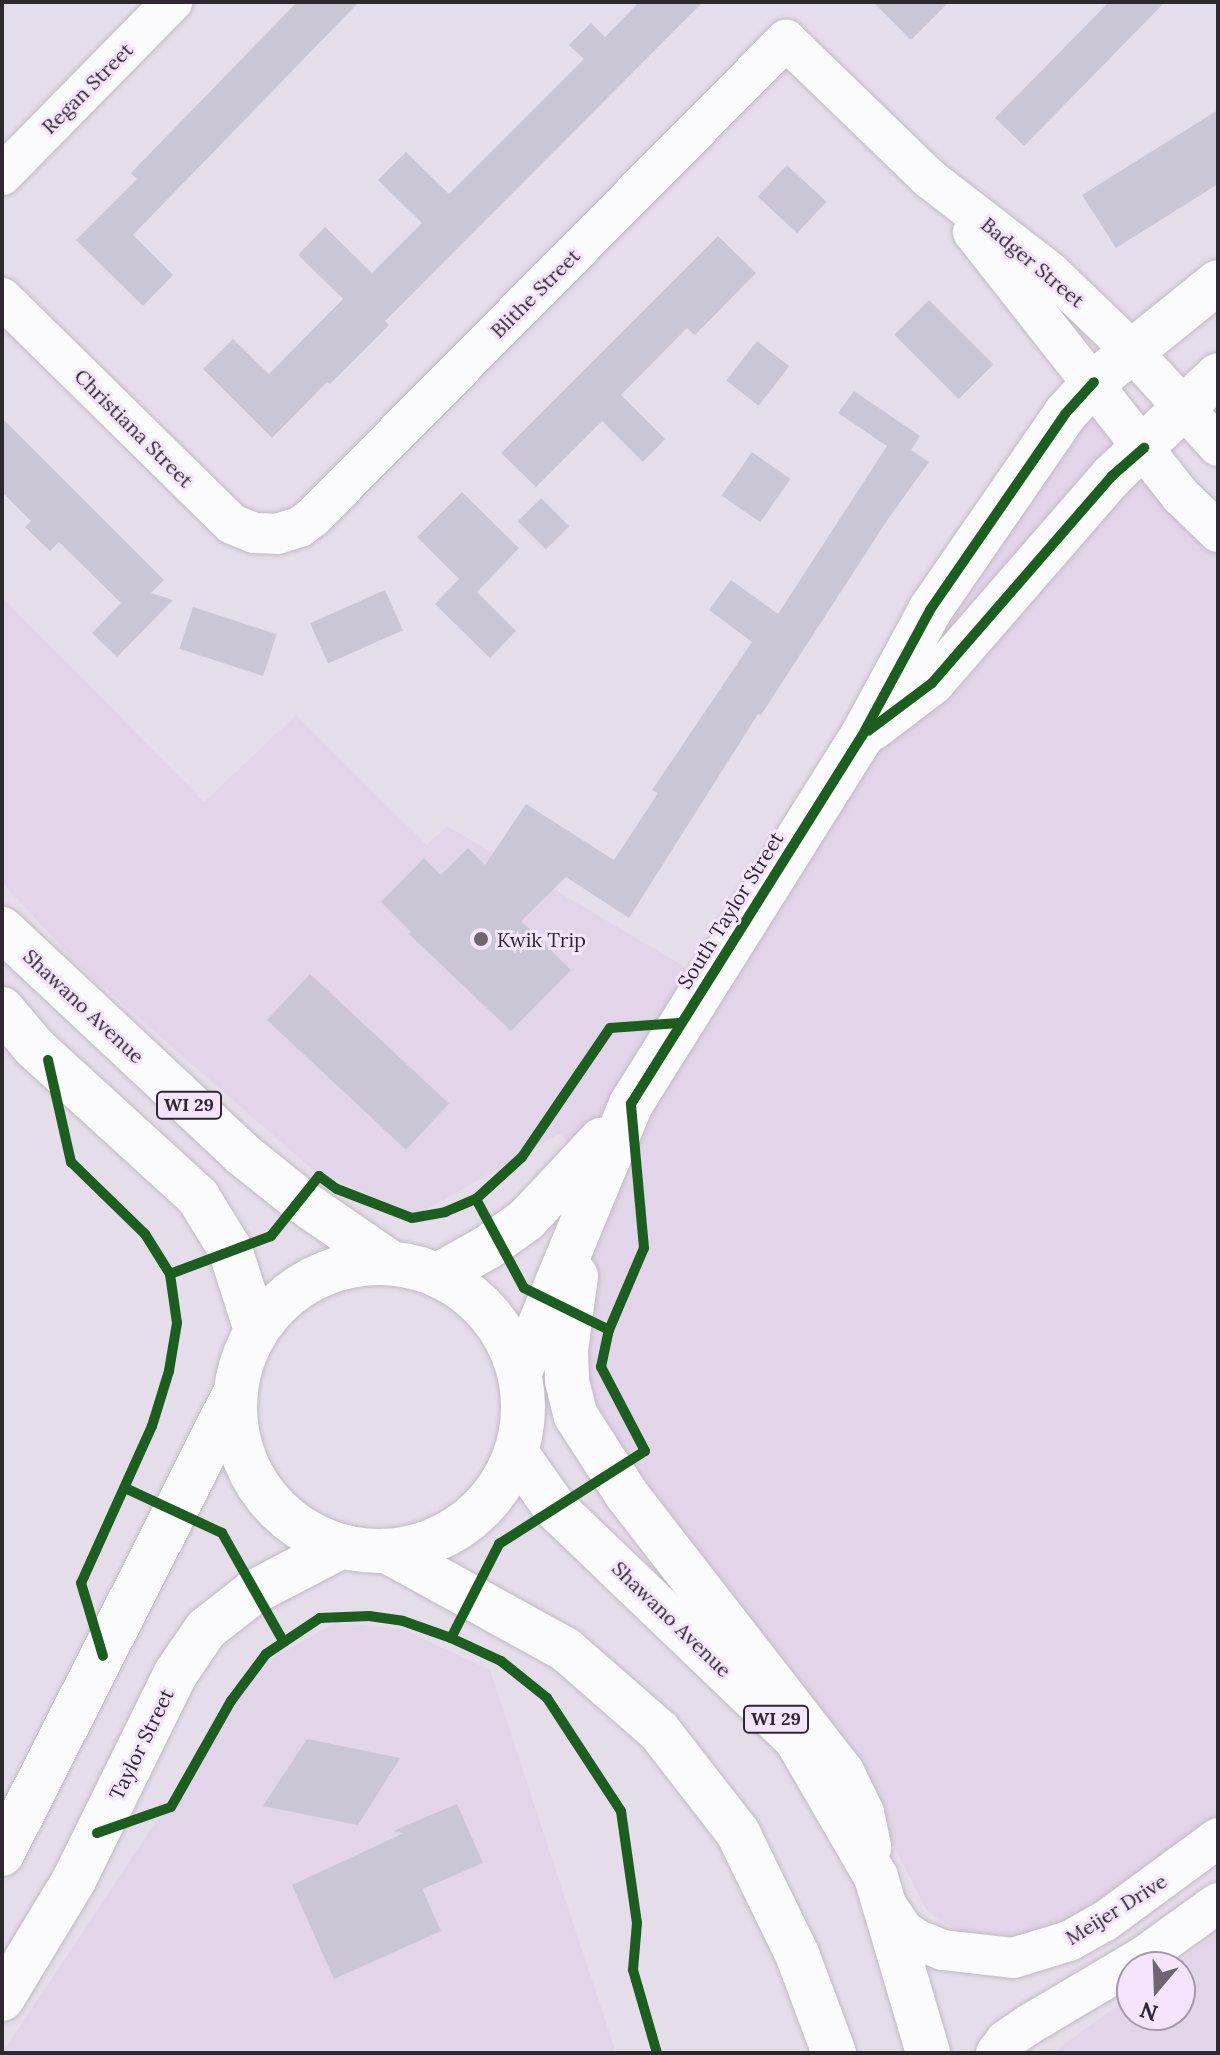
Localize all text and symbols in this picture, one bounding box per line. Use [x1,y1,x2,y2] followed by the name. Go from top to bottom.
[37,38,137,138] street label: Regan Street
[977,212,1089,312] street label: Badger Street
[485,243,585,343] street label: Blithe Street
[70,364,198,492] street label: Christiana Street
[672,827,788,993] street label: South Taylor Street
[497,927,586,951] place label: Kwik Trip
[472,930,490,948] marker: Kwik Trip
[19,944,149,1068] street label: Shawano Avenue
[155,1091,223,1119] road number: WI 29
[607,1556,737,1682] street label: Shawano Avenue
[104,1685,178,1803] street label: Taylor Street
[742,1705,810,1733] road number: WI 29
[1061,1868,1171,1950] street label: Meijer Drive
[1116,1951,1196,2031] north arrow
[1136,1996,1161,2028] text: N

